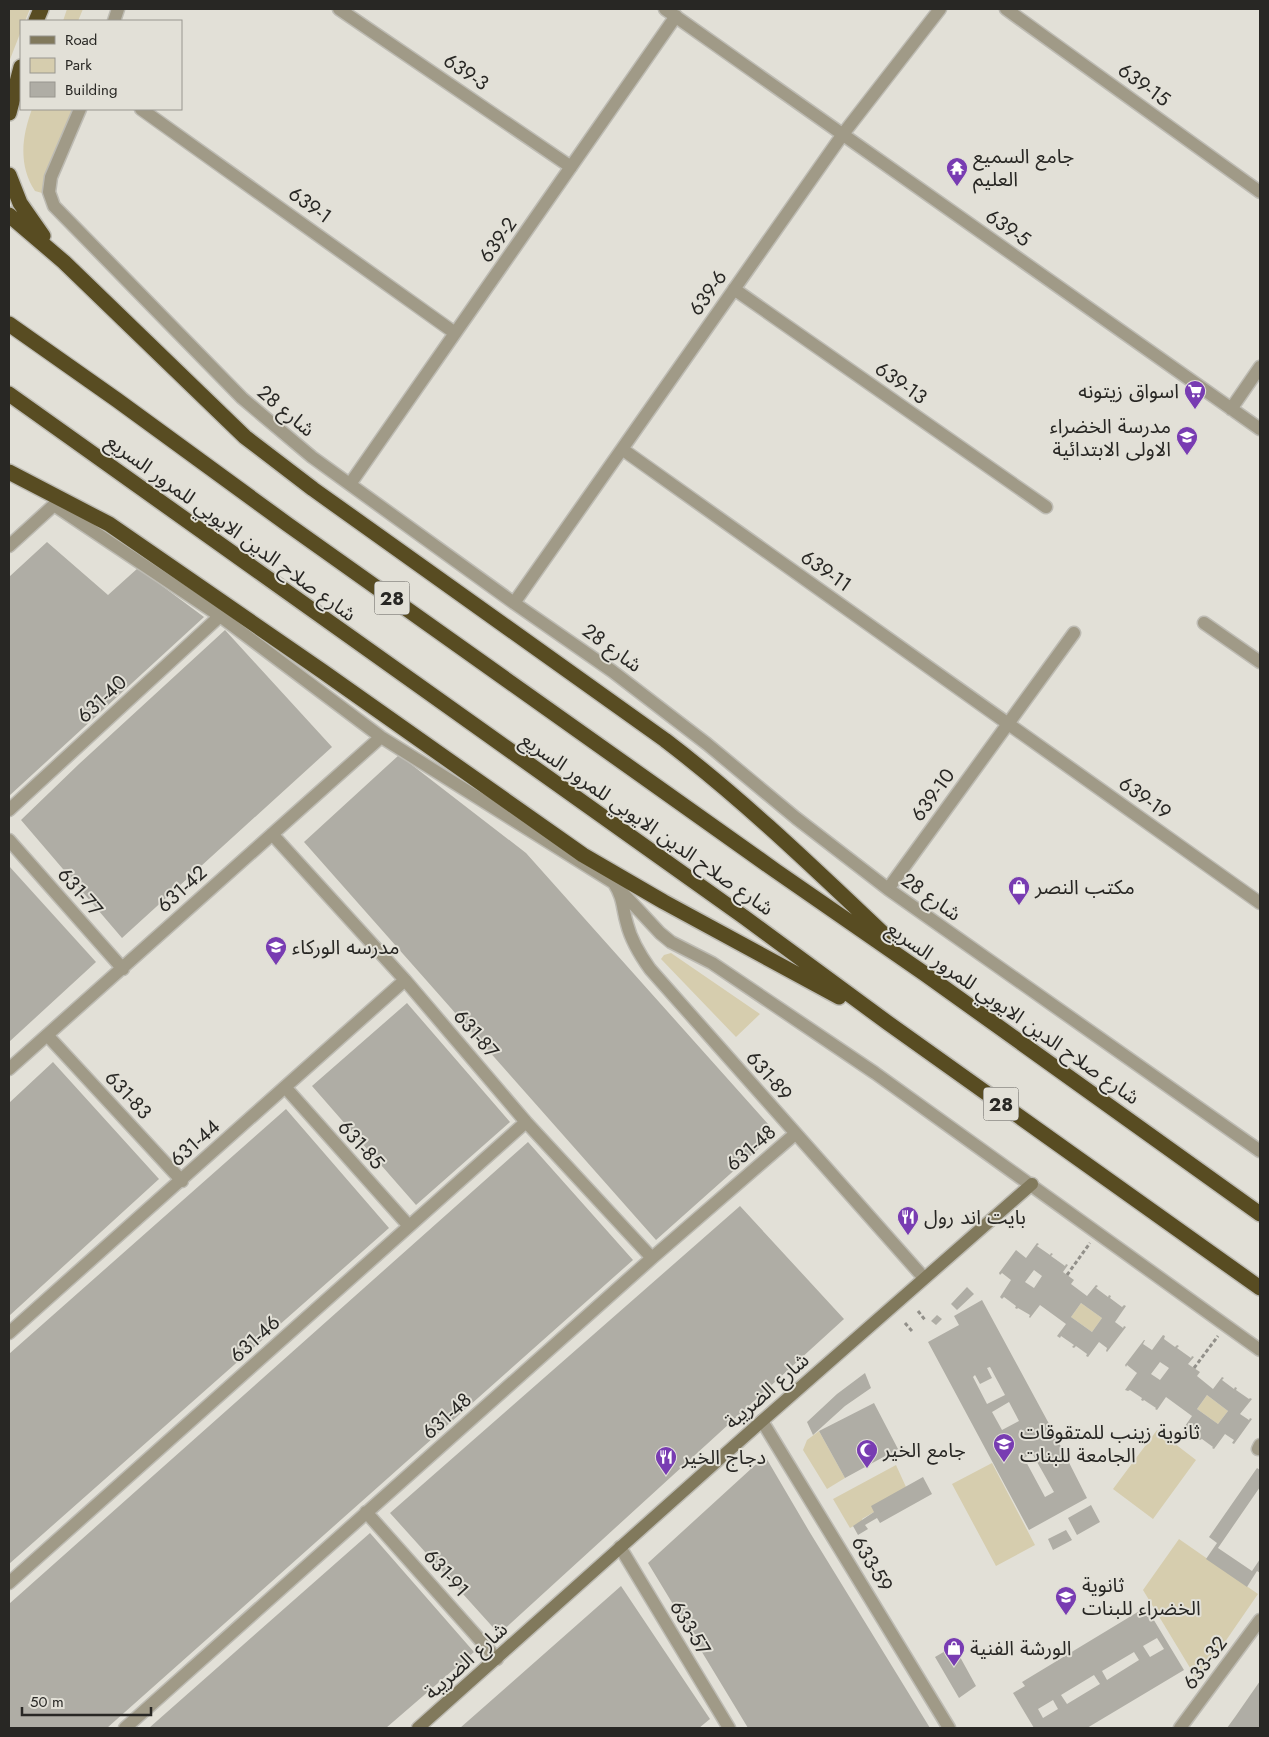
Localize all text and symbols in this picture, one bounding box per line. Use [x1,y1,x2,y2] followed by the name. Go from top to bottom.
[20,20,182,110] legend
[65,29,97,51] text: Road
[438,46,495,98] street label: 639-3
[65,54,92,76] text: Park
[1112,56,1176,114] street label: 639-15
[65,79,117,101] text: Building
[973,142,1074,194] place label: جامع السميع العليم
[945,156,969,187] temple icon: جامع السميع العليم
[282,179,338,231] street label: 639-1
[979,202,1037,254] street label: 639-5
[472,211,524,269] street label: 639-2
[682,264,734,322] street label: 639-6
[869,354,933,412] street label: 639-13
[1078,377,1179,406] place label: اسواق زيتونه
[251,378,321,444] street label: شارع 28
[1183,379,1207,410] supermarket icon: اسواق زيتونه
[1050,412,1171,464] place label: مدرسة الخضراء الاولى الابتدائية
[1175,425,1199,456] school or university icon: مدرسة الخضراء الاولى الابتدائية
[100,427,362,629] street label: شارع صلاح الدين الايوبي للمرور السريع
[795,543,857,599] street label: 639-11
[374,582,410,614] road number: 28
[576,616,648,680] street label: شارع 28
[70,668,134,730] street label: 631-40
[514,725,779,923] street label: شارع صلاح الدين الايوبي للمرور السريع
[904,763,962,827] street label: 639-10
[1113,769,1177,827] street label: 639-19
[150,859,214,919] street label: 631-42
[50,861,110,923] street label: 631-77
[895,866,967,928] street label: شارع 28
[1034,873,1135,902] place label: مكتب النصر
[1007,875,1031,906] shop icon: مكتب النصر
[880,914,1145,1112] street label: شارع صلاح الدين الايوبي للمرور السريع
[292,933,400,962] place label: مدرسه الوركاء
[264,935,288,966] school or university icon: مدرسه الوركاء
[446,1003,506,1065] street label: 631-87
[739,1045,799,1107] street label: 631-89
[98,1064,158,1126] street label: 631-83
[984,1088,1018,1120] road number: 28
[163,1112,227,1174] street label: 631-44
[331,1114,391,1176] street label: 631-85
[720,1118,782,1178] street label: 631-48
[924,1203,1026,1232] place label: بايت اند رول
[896,1205,920,1236] restaurant icon: بايت اند رول
[223,1309,287,1369] street label: 631-46
[718,1346,816,1436] street label: شارع الضريبة
[416,1386,478,1446] street label: 631-48
[1020,1418,1200,1470] place label: ثانوية زينب للمتقوقات الجامعة للبنات
[992,1432,1016,1463] school or university icon: ثانوية زينب للمتقوقات الجامعة للبنات
[882,1436,966,1465] place label: جامع الخير
[855,1438,879,1469] mosque icon: جامع الخير
[681,1443,766,1472] place label: دجاج الخير
[654,1445,678,1476] restaurant icon: دجاج الخير
[844,1531,900,1597] street label: 633-59
[416,1542,476,1604] street label: 631-91
[1082,1571,1201,1623] place label: ثانوية الخضراء للبنات
[1054,1585,1078,1616] school or university icon: ثانوية الخضراء للبنات
[662,1595,718,1661] street label: 633-57
[418,1615,514,1707] street label: شارع الضريبة
[1176,1630,1234,1696] street label: 633-32
[970,1634,1071,1663] place label: الورشة الفنية
[942,1636,966,1667] shop icon: الورشة الفنية
[22,1684,151,1716] scale bar
[30,1691,64,1713] text: 50 m

